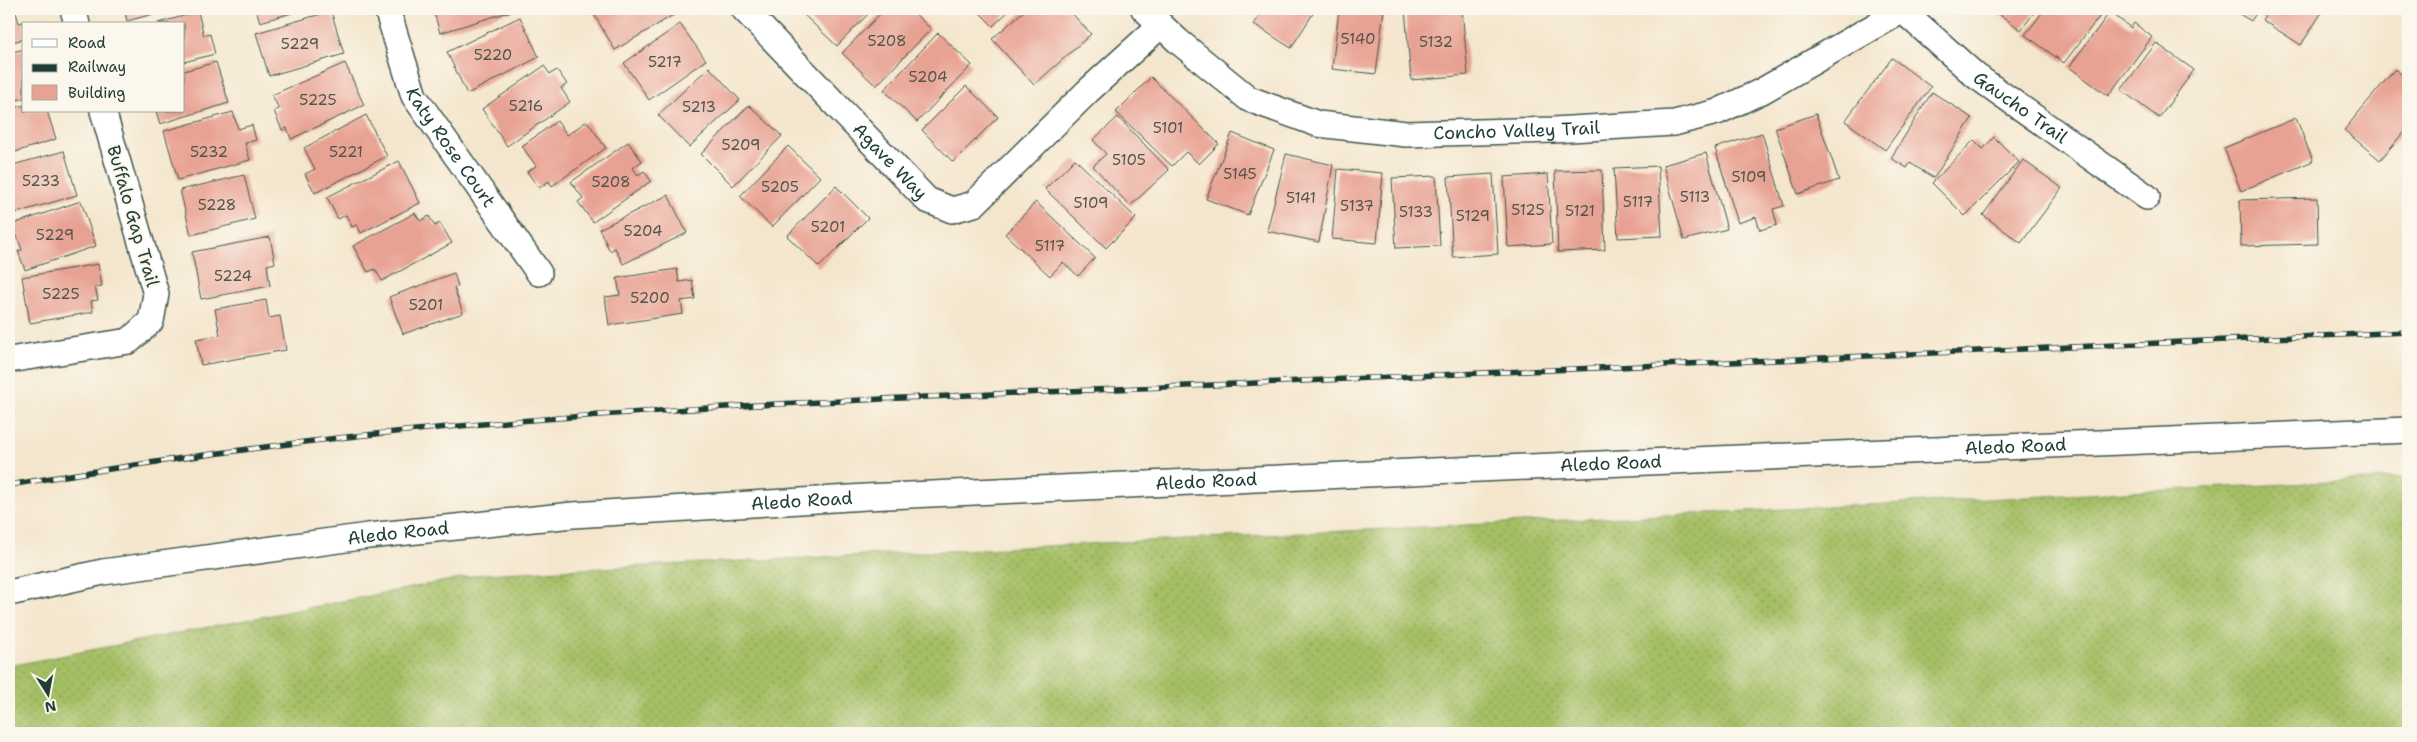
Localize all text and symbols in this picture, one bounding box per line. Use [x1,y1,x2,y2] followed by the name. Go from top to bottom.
[22,22,185,112] legend
[1340,29,1376,49] house number: 5140
[867,31,907,51] house number: 5208
[1419,32,1453,52] house number: 5132
[68,33,106,53] text: Road
[281,34,319,54] house number: 5229
[474,45,512,65] house number: 5220
[648,52,682,72] house number: 5217
[68,57,126,77] text: Railway
[1969,66,2073,149] street label: Gaucho Trail
[909,67,947,87] house number: 5204
[68,83,125,103] text: Building
[400,85,501,212] street label: Katy Rose Court
[299,90,337,110] house number: 5225
[509,96,543,116] house number: 5216
[682,97,716,117] house number: 5213
[1433,115,1601,145] street label: Concho Valley Trail
[847,118,933,205] street label: Agave Way
[1153,118,1183,138] house number: 5101
[721,135,761,155] house number: 5209
[101,142,165,290] street label: Buffalo Gap Trail
[190,142,228,162] house number: 5232
[329,142,363,162] house number: 5221
[1112,150,1146,170] house number: 5105
[1223,164,1257,184] house number: 5145
[1731,167,1767,187] house number: 5109
[22,171,60,191] house number: 5233
[591,172,631,192] house number: 5208
[761,177,799,197] house number: 5205
[1680,187,1710,207] house number: 5113
[1286,188,1316,208] house number: 5141
[1623,192,1653,212] house number: 5117
[1073,193,1109,213] house number: 5109
[198,195,236,215] house number: 5228
[1340,196,1374,216] house number: 5137
[1511,200,1545,220] house number: 5125
[1565,201,1595,221] house number: 5121
[1399,202,1433,222] house number: 5133
[1456,206,1490,226] house number: 5129
[811,217,845,237] house number: 5201
[624,221,662,241] house number: 5204
[36,225,74,245] house number: 5229
[1035,236,1065,256] house number: 5117
[214,266,252,286] house number: 5224
[42,284,80,304] house number: 5225
[630,288,670,308] house number: 5200
[409,295,443,315] house number: 5201
[1964,432,2067,461] street label: Aledo Road
[1559,449,1662,478] street label: Aledo Road
[1155,467,1258,496] street label: Aledo Road
[750,486,853,516] street label: Aledo Road
[346,516,450,551] street label: Aledo Road
[22,670,72,720] north arrow
[43,697,58,717] text: N

